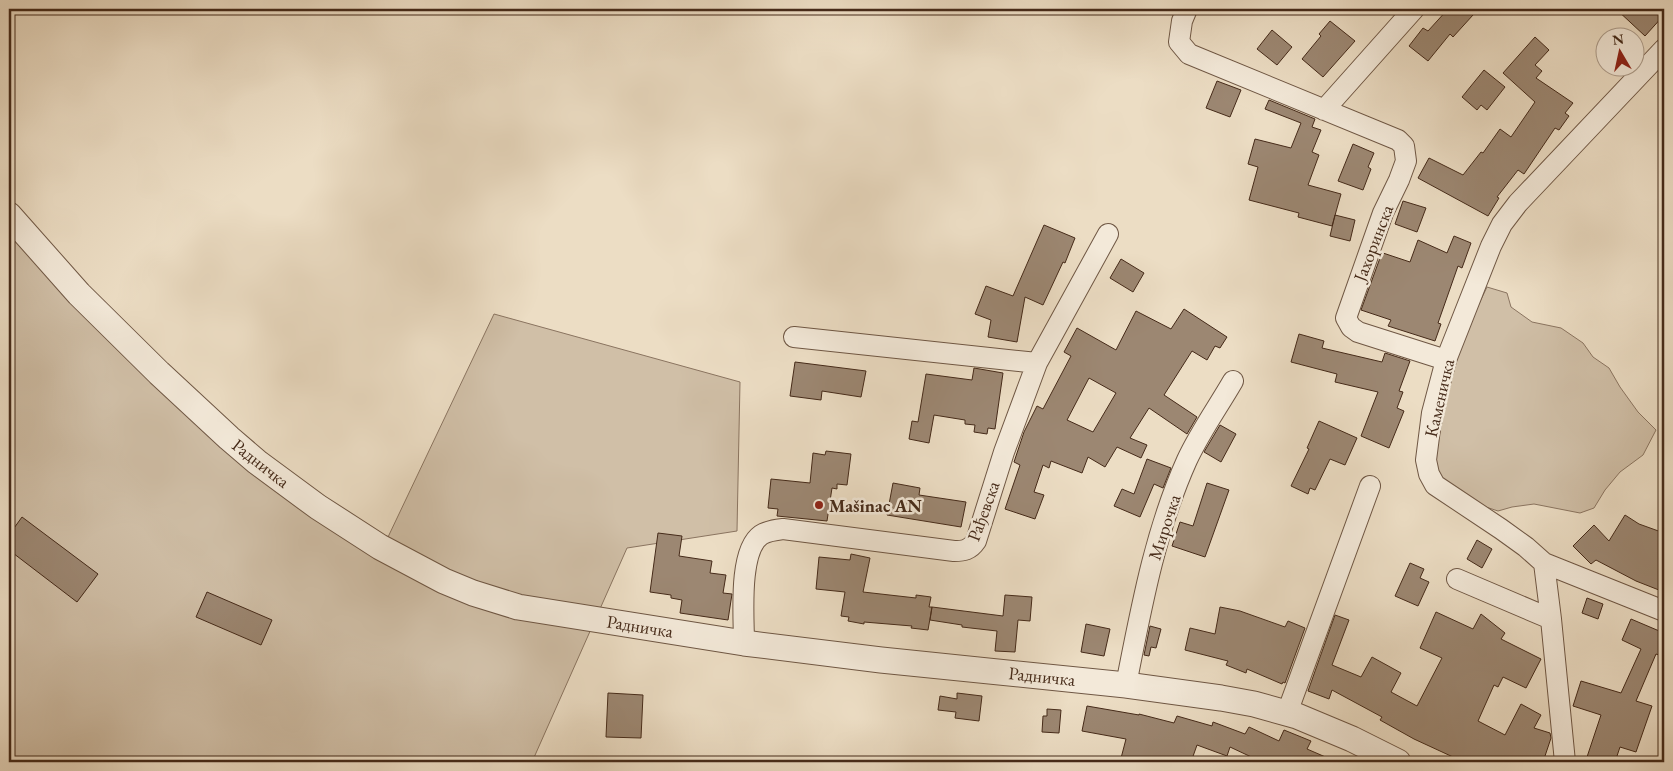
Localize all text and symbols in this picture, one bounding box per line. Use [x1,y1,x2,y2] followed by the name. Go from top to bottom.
[1596,28,1646,78] north arrow
[1611,29,1626,49] text: N
[1347,201,1398,286] street label: Јахоринска
[1419,356,1459,439] street label: Каменичка
[228,433,295,493] street label: Радничка
[962,477,1005,544] street label: Рађевска
[1143,491,1186,563] street label: Мирочка
[829,494,922,517] place label: Mašinac AN
[813,499,825,511] marker: Mašinac AN
[605,609,676,643] street label: Радничка
[1008,661,1077,691] street label: Радничка

